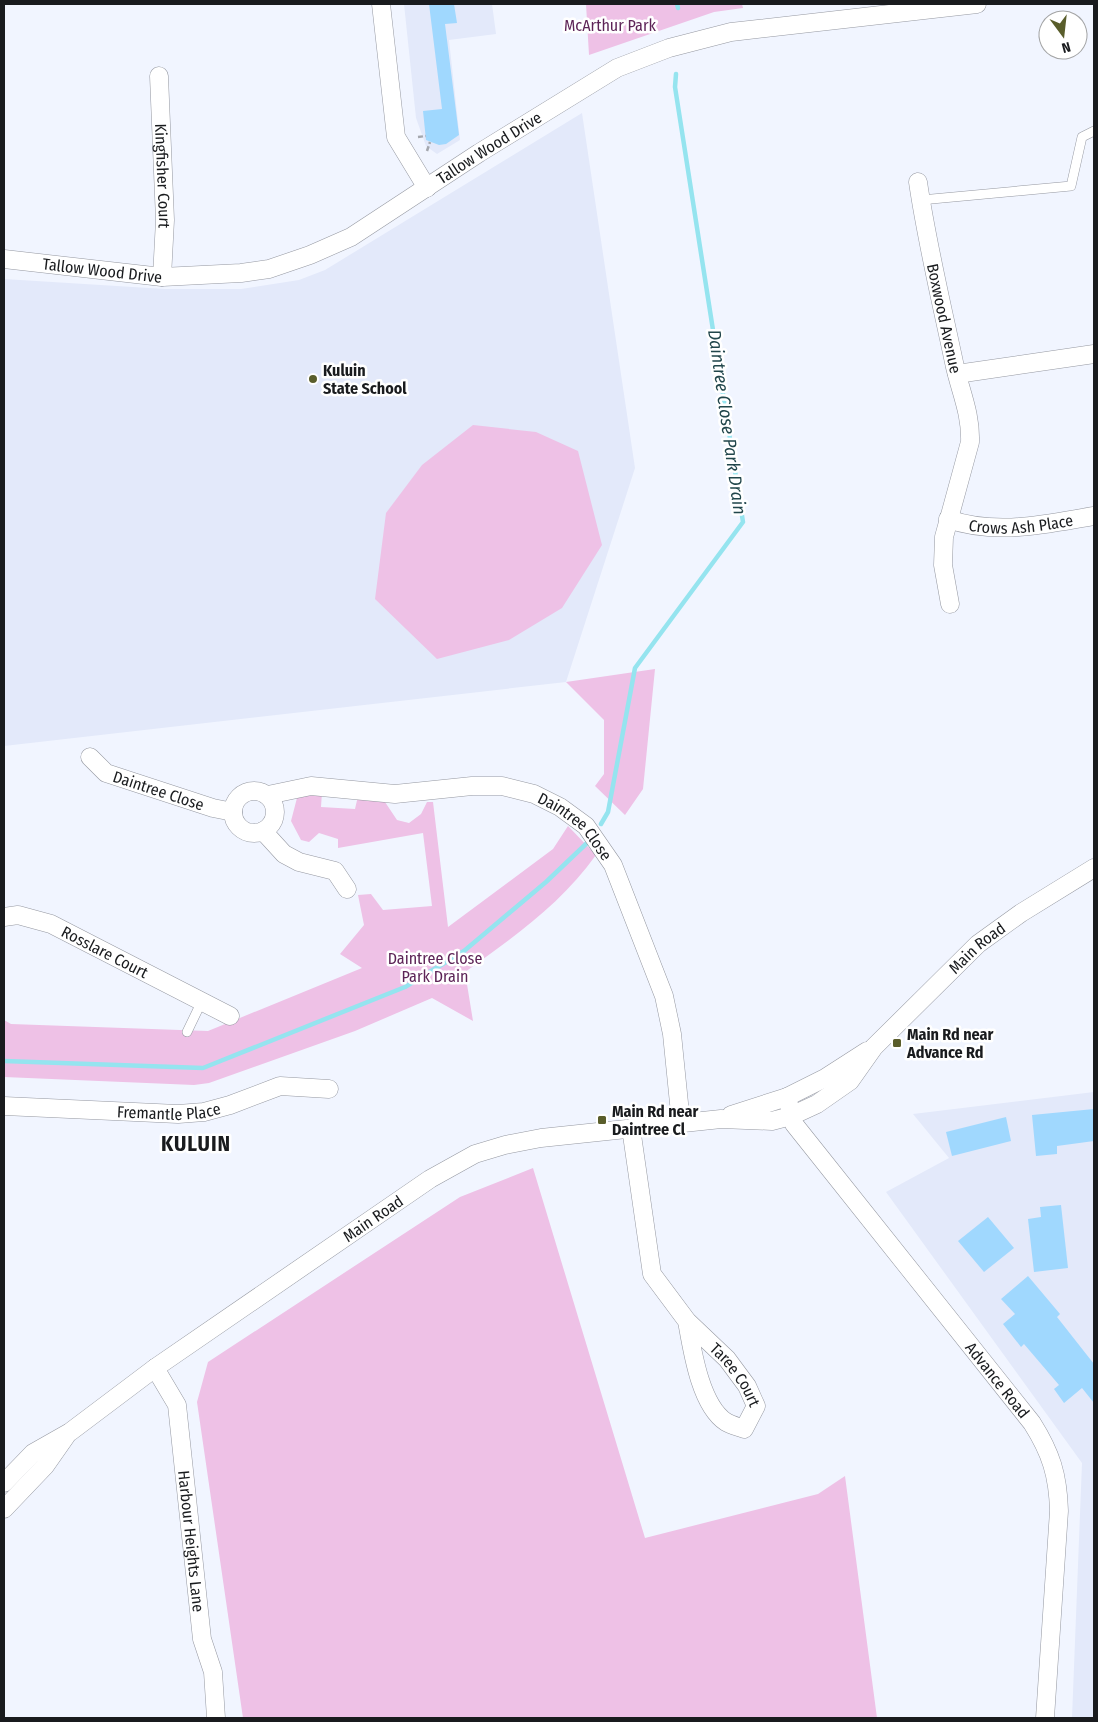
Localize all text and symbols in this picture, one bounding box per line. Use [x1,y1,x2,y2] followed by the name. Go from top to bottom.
[1038,10,1088,60] north arrow
[564,16,657,35] park label: McArthur Park
[1060,38,1072,56] text: N
[433,107,545,188] street label: Tallow Wood Drive
[151,123,175,230] street label: Kingfisher Court
[42,254,163,286] street label: Tallow Wood Drive
[923,262,966,375] street label: Boxwood Avenue
[703,328,751,516] water label: Daintree Close Park Drain
[323,361,407,398] place label: Kuluin State School
[307,373,319,385] marker: Kuluin State School
[967,510,1075,537] street label: Crows Ash Place
[111,766,207,814] street label: Daintree Close
[535,788,616,864] street label: Daintree Close
[945,918,1009,977] street label: Main Road
[58,922,152,982] street label: Rosslare Court
[388,949,482,986] park label: Daintree Close Park Drain
[906,1025,993,1062] place label: Main Rd near Advance Rd
[891,1037,903,1049] marker: Main Rd near Advance Rd
[117,1098,223,1124] street label: Fremantle Place
[612,1102,698,1139] place label: Main Rd near Daintree Cl
[596,1114,608,1126] marker: Main Rd near Daintree Cl
[161,1131,231,1157] district label: KULUIN
[339,1191,407,1246] street label: Main Road
[962,1338,1034,1422] street label: Advance Road
[706,1339,765,1410] street label: Taree Court
[175,1469,209,1613] street label: Harbour Heights Lane

